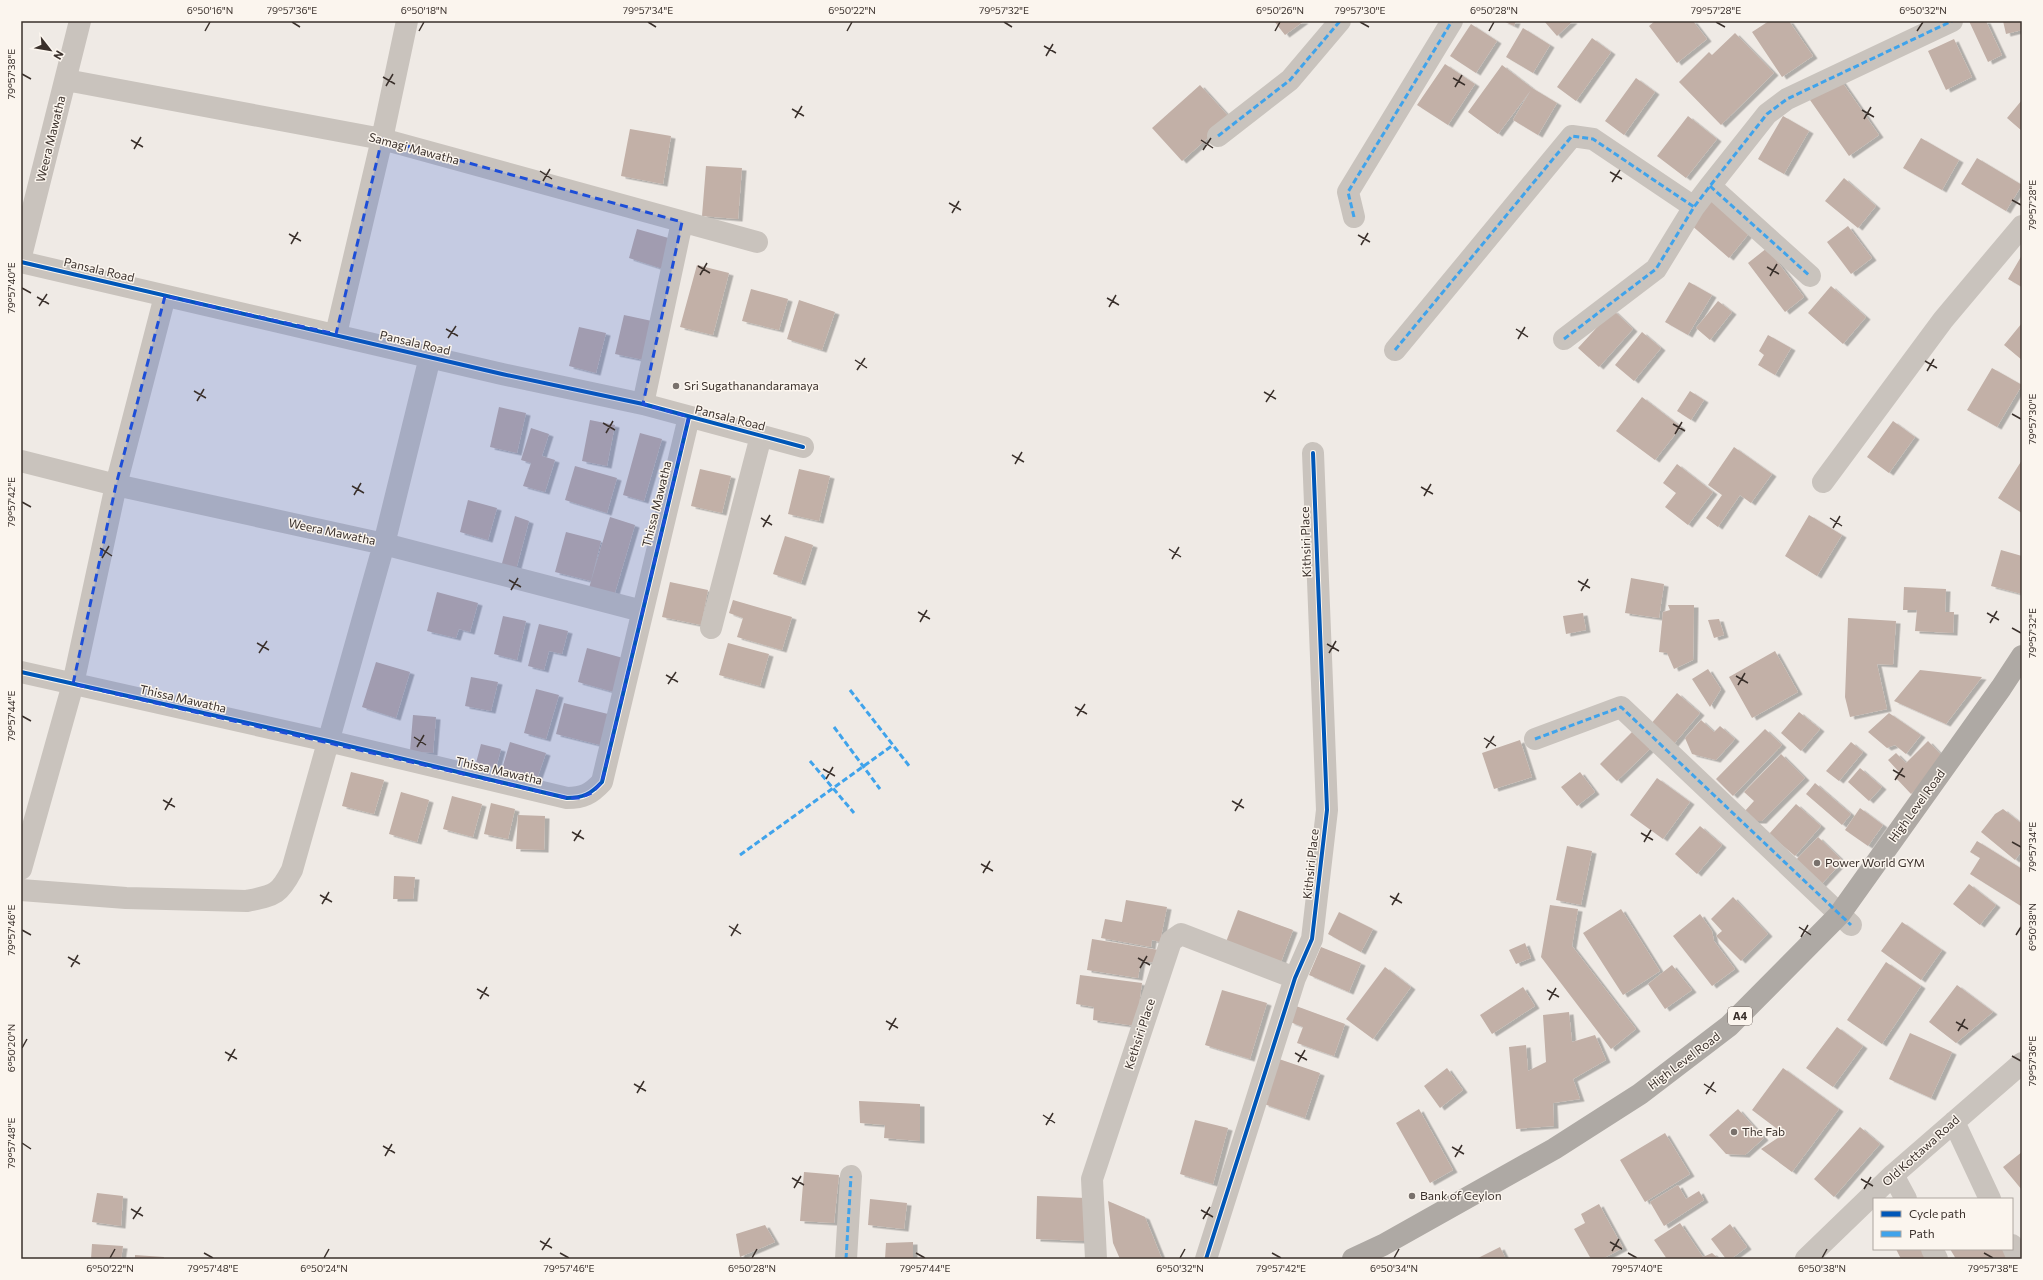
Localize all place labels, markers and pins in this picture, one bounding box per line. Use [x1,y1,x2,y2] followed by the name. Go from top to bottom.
[684,378,819,392] place label: Sri Sugathanandaramaya
[671,381,681,391] marker: Sri Sugathanandaramaya
[1825,855,1925,869] place label: Power World GYM
[1812,858,1822,868] marker: Power World GYM
[1742,1124,1785,1138] place label: The Fab
[1729,1127,1739,1137] marker: The Fab
[1420,1188,1502,1202] place label: Bank of Ceylon
[1407,1191,1417,1201] marker: Bank of Ceylon

